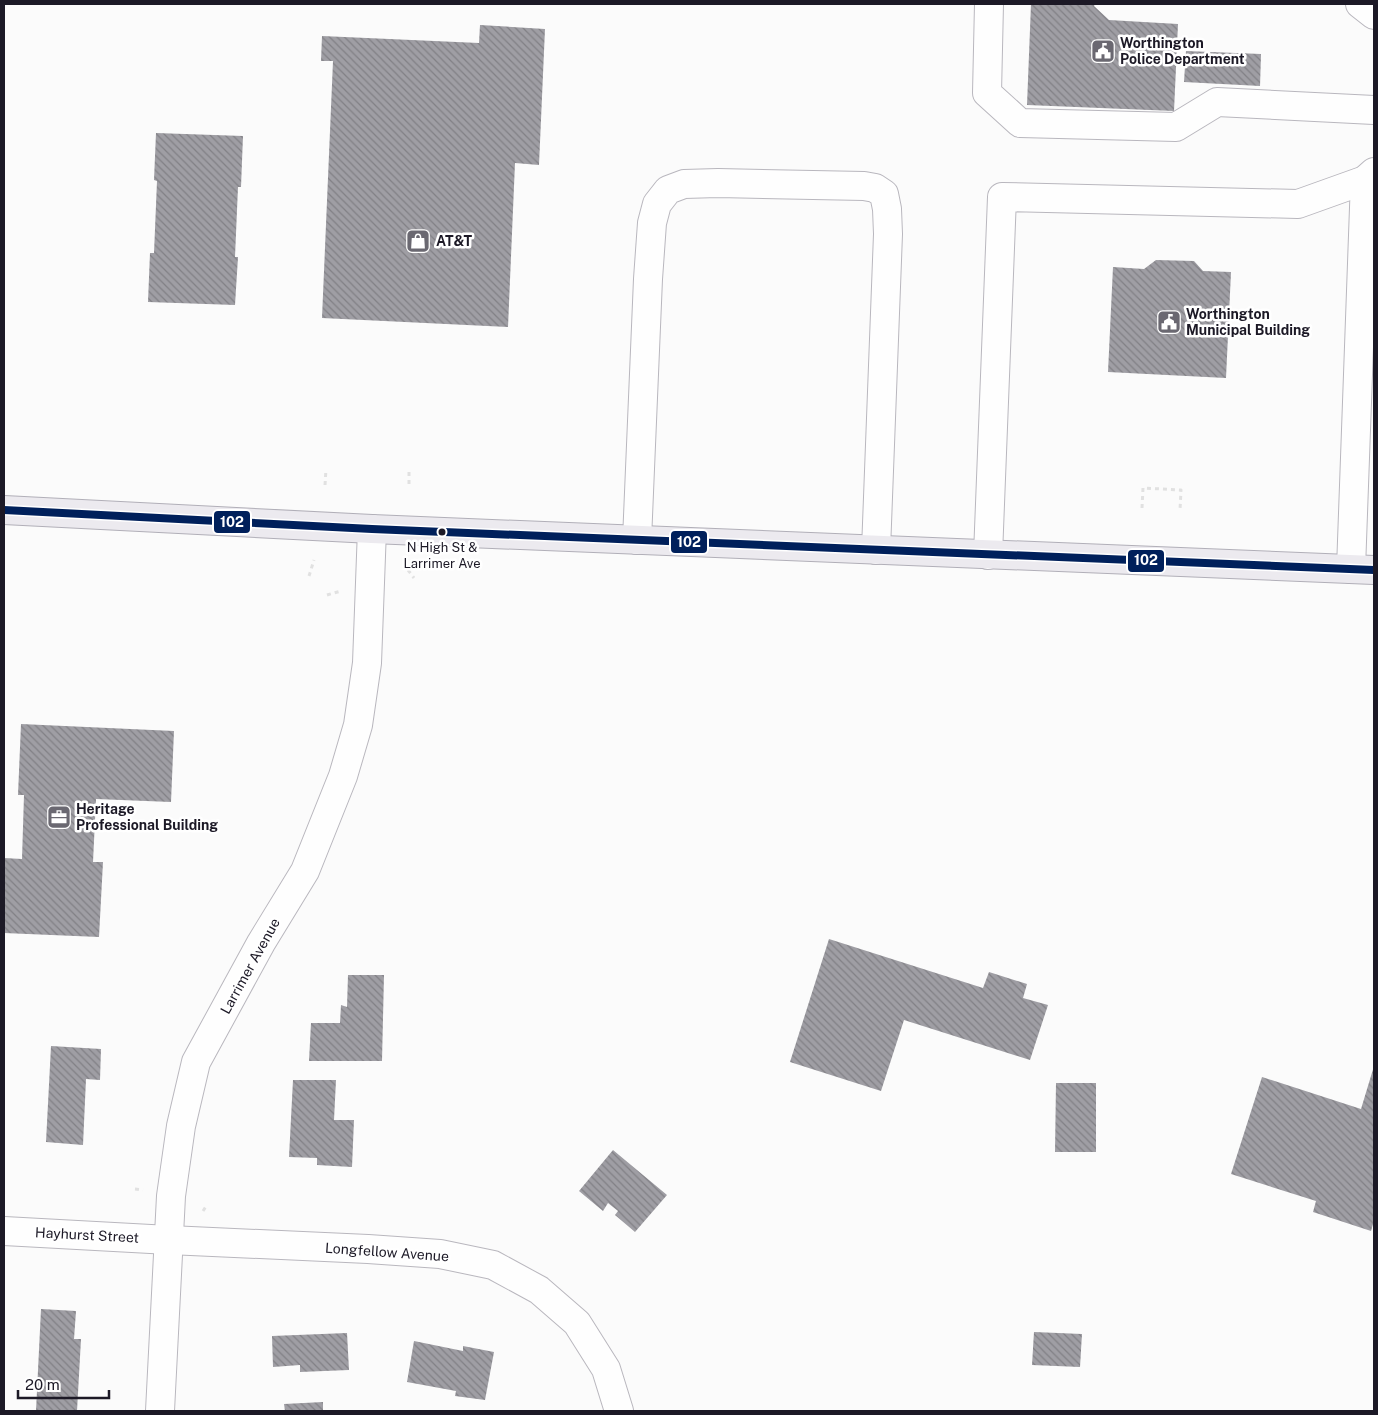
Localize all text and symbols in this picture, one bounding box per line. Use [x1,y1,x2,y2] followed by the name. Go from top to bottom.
[1120,35,1245,67] place label: Worthington Police Department
[1090,38,1116,64] public building icon: Worthington Police Department
[405,228,431,254] shop icon: AT&T
[436,233,473,249] place label: AT&T
[1186,306,1310,338] place label: Worthington Municipal Building
[1156,309,1182,335] public building icon: Worthington Municipal Building
[213,510,251,534] line badge: 102
[220,514,244,530] text: 102
[437,527,447,537] marker: N High St & Larrimer Ave
[670,530,708,554] line badge: 102
[677,534,701,550] text: 102
[403,540,481,571] place label: N High St & Larrimer Ave
[1127,549,1165,573] line badge: 102
[1134,552,1158,568] text: 102
[76,801,218,833] place label: Heritage Professional Building
[46,804,72,830] office icon: Heritage Professional Building
[217,915,283,1017] street label: Larrimer Avenue
[35,1224,139,1246] street label: Hayhurst Street
[325,1240,450,1264] street label: Longfellow Avenue
[18,1368,109,1400] scale bar
[25,1376,60,1393] text: 20 m

